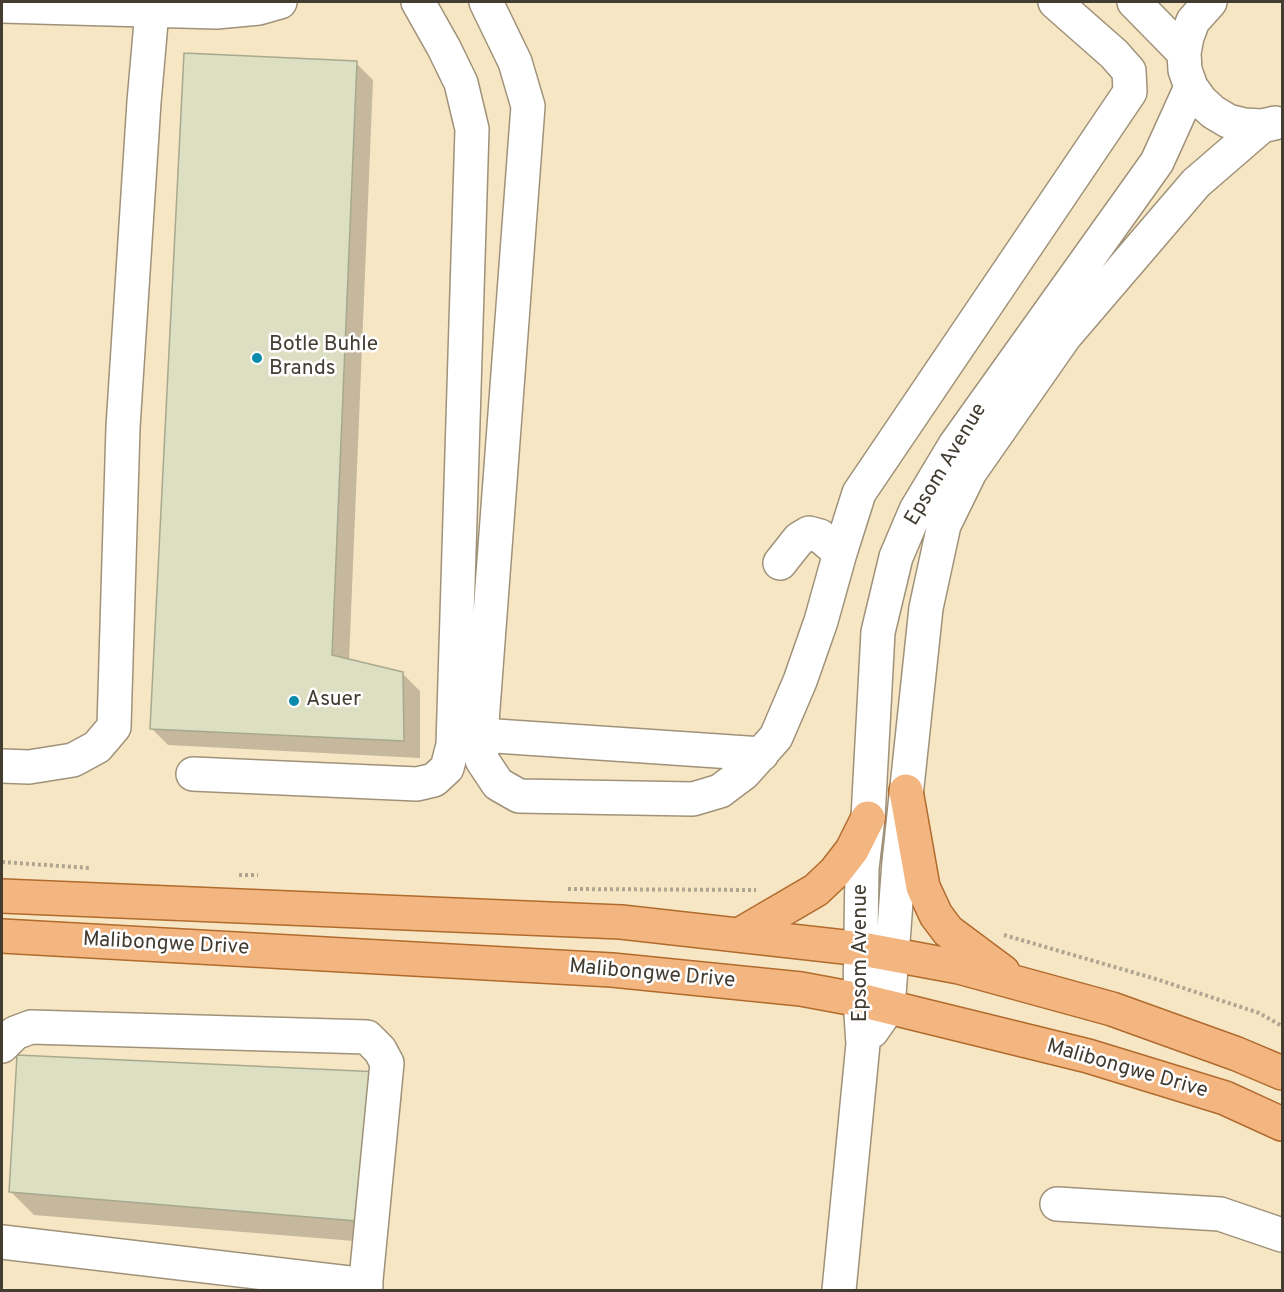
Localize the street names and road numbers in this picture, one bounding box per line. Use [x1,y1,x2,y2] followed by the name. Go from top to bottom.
[901,399,993,531] street label: Epsom Avenue
[849,884,875,1022] street label: Epsom Avenue
[82,928,250,962] street label: Malibongwe Drive
[568,955,736,995] street label: Malibongwe Drive
[1043,1035,1211,1105] street label: Malibongwe Drive

